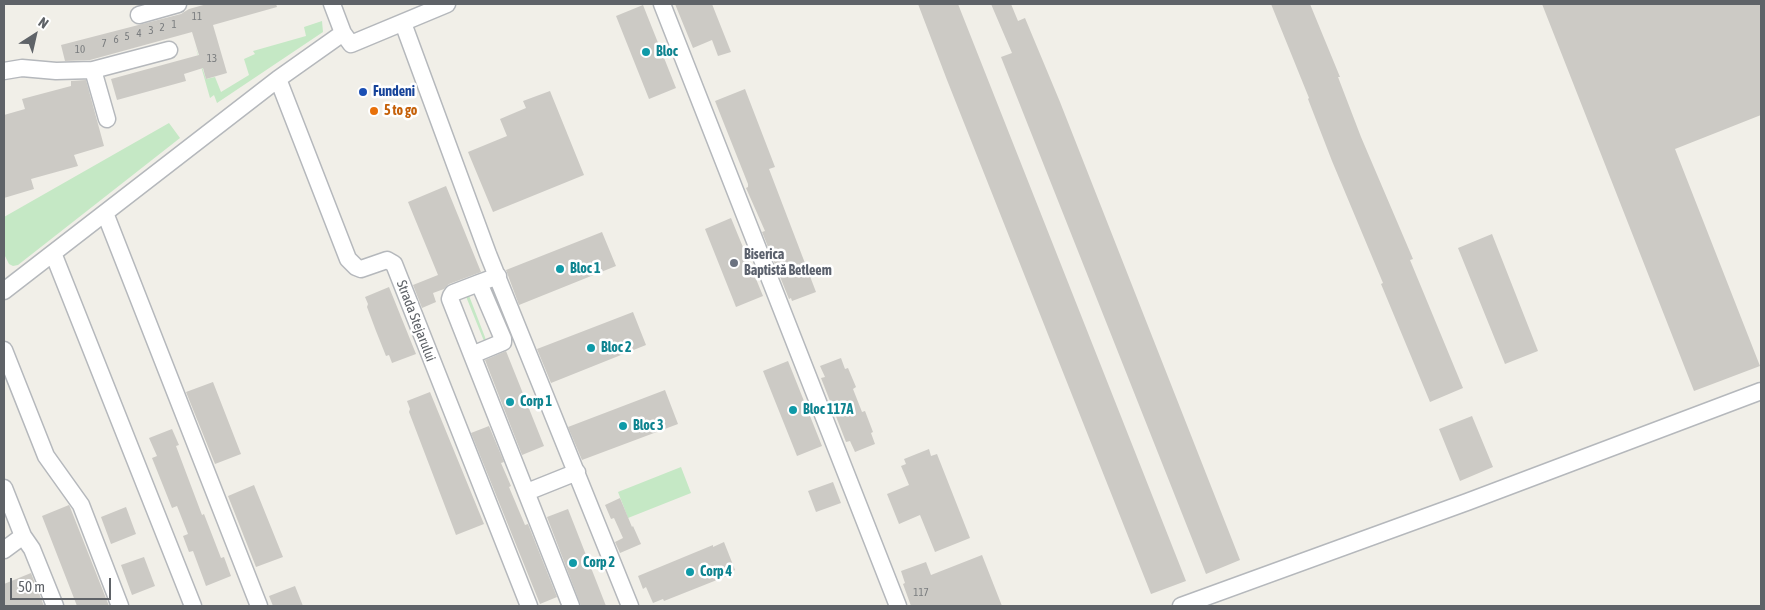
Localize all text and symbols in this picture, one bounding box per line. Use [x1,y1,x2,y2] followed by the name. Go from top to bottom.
[10,10,60,60] north arrow
[192,10,202,24] house number: 11
[36,14,52,32] text: N
[171,18,177,32] house number: 1
[159,21,165,35] house number: 2
[148,24,154,38] house number: 3
[136,27,142,41] house number: 4
[124,30,130,44] house number: 5
[113,33,119,47] house number: 6
[101,37,107,51] house number: 7
[75,43,85,57] house number: 10
[656,44,678,60] place label: Bloc
[640,46,652,58] marker: Bloc
[207,52,217,66] house number: 13
[373,84,415,100] place label: Fundeni
[357,86,369,98] marker: Fundeni
[384,103,417,119] place label: 5 to go
[368,105,380,117] marker: 5 to go
[744,247,832,280] place label: Biserica Baptistă Betleem
[728,257,740,269] marker: Biserica Baptistă Betleem
[570,261,600,277] place label: Bloc 1
[554,263,566,275] marker: Bloc 1
[393,278,439,364] street label: Strada Stejarului
[601,340,631,356] place label: Bloc 2
[585,342,597,354] marker: Bloc 2
[520,394,552,410] place label: Corp 1
[504,396,516,408] marker: Corp 1
[803,402,853,418] place label: Bloc 117A
[787,404,799,416] marker: Bloc 117A
[633,418,663,434] place label: Bloc 3
[617,420,629,432] marker: Bloc 3
[583,555,615,571] place label: Corp 2
[567,557,579,569] marker: Corp 2
[700,564,732,580] place label: Corp 4
[684,566,696,578] marker: Corp 4
[12,568,114,600] scale bar
[18,578,45,595] text: 50 m
[913,586,929,600] house number: 117

